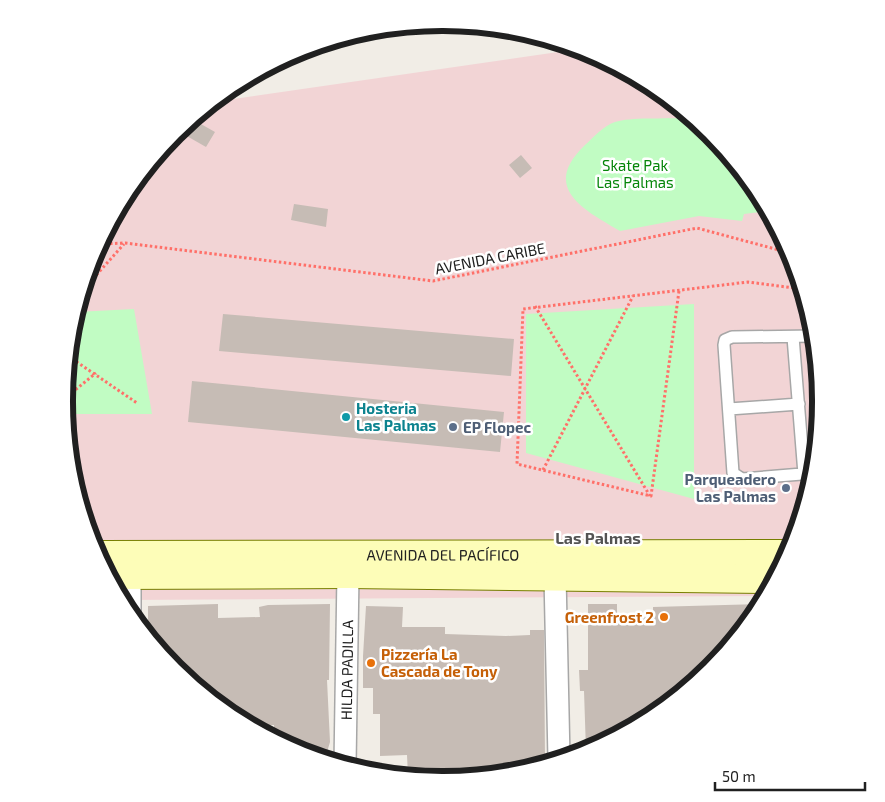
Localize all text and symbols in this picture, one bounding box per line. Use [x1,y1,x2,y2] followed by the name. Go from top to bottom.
[596,156,674,191] park label: Skate Pak Las Palmas
[433,238,547,278] street label: AVENIDA CARIBE
[356,399,436,434] place label: Hosteria Las Palmas
[340,411,352,423] marker: Hosteria Las Palmas
[463,418,531,436] place label: EP Flopec
[447,421,459,433] marker: EP Flopec
[685,470,776,505] place label: Parqueadero Las Palmas
[780,482,792,494] marker: Parqueadero Las Palmas
[555,528,641,547] district label: Las Palmas
[367,545,519,564] street label: AVENIDA DEL PACÍFICO
[565,608,654,626] place label: Greenfrost 2
[658,611,670,623] marker: Greenfrost 2
[337,619,356,720] street label: HILDA PADILLA
[381,645,498,681] place label: Pizzería La Cascada de Tony
[365,657,377,669] marker: Pizzería La Cascada de Tony
[715,760,865,792] scale bar
[722,767,756,785] text: 50 m

